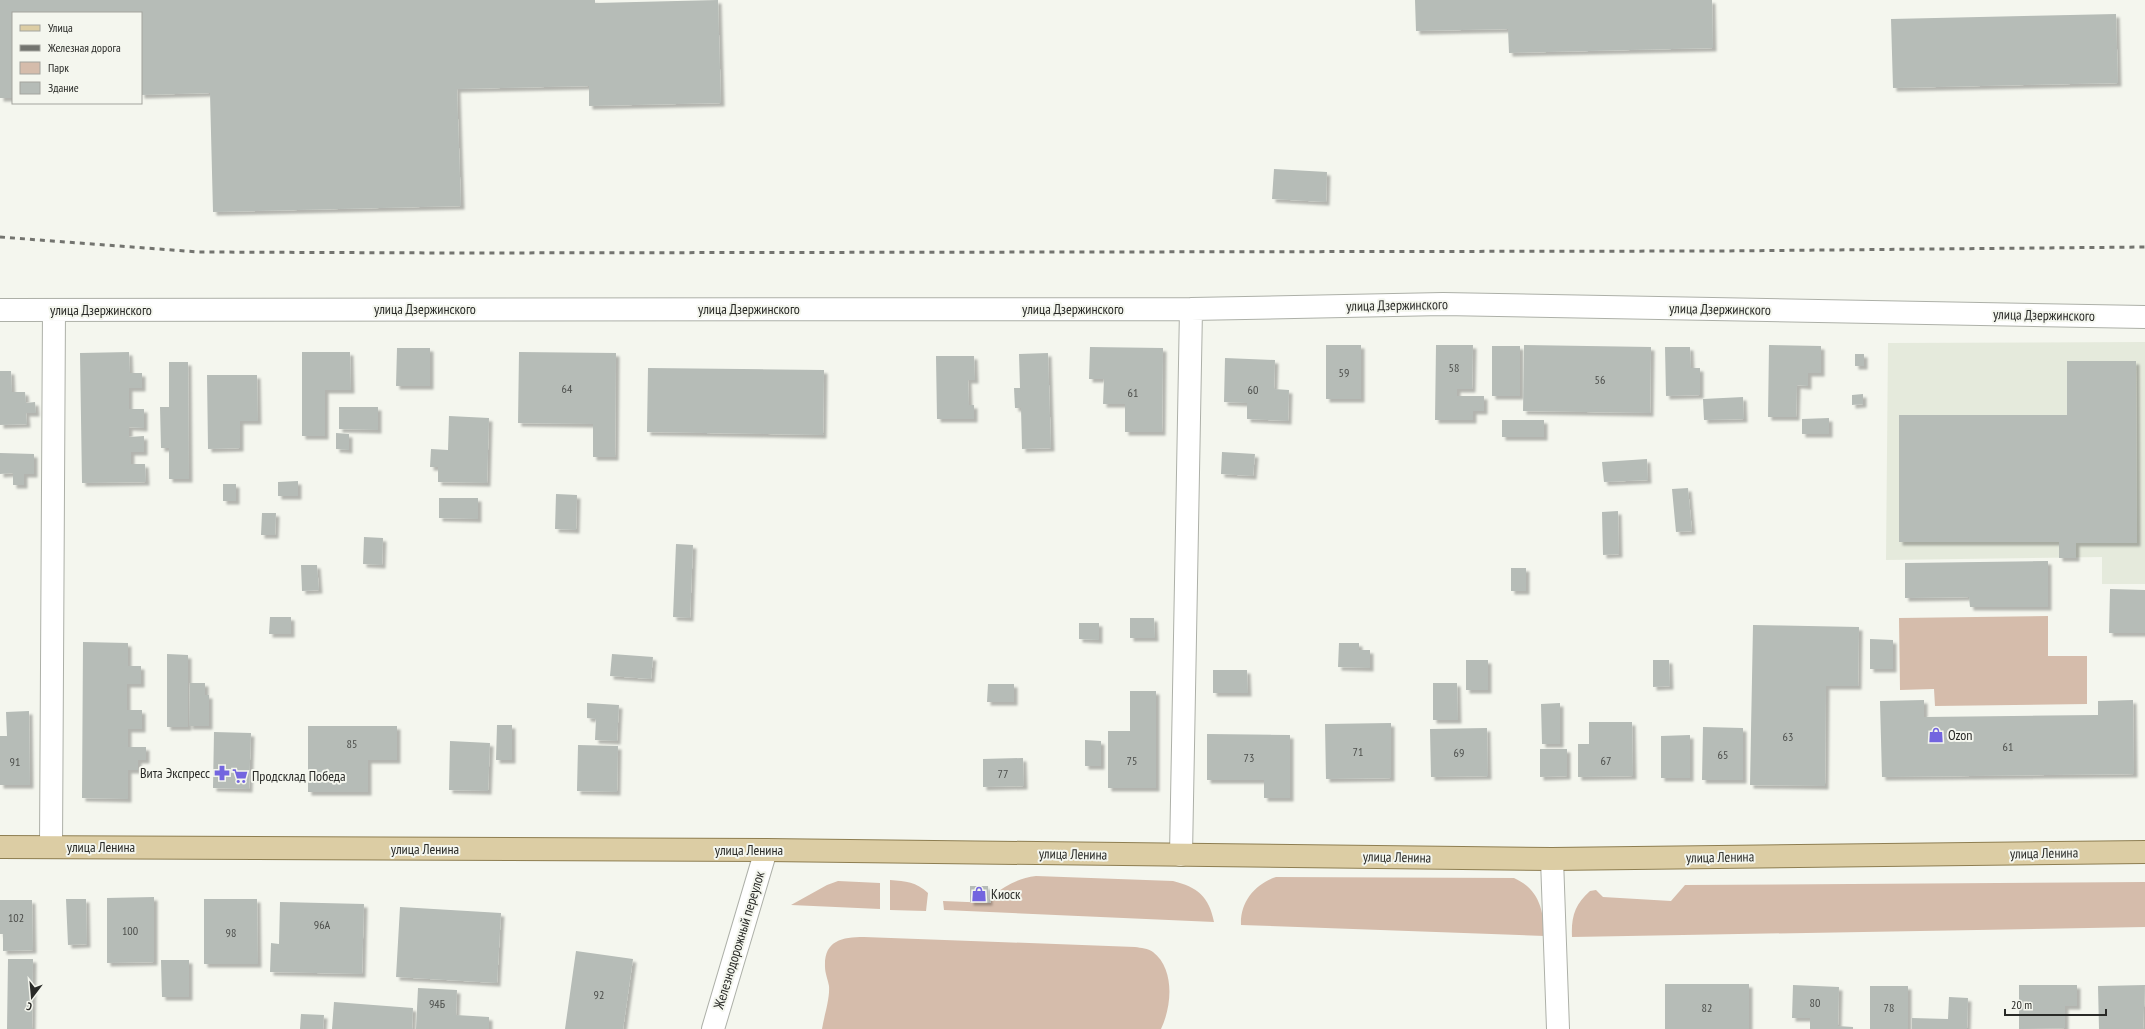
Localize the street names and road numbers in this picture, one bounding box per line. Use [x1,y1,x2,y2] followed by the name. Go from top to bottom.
[1346,295,1448,315] street label: улица Дзержинского
[1669,299,1771,319] street label: улица Дзержинского
[374,300,476,318] street label: улица Дзержинского
[698,300,800,318] street label: улица Дзержинского
[1022,300,1124,318] street label: улица Дзержинского
[50,301,152,319] street label: улица Дзержинского
[1993,305,2095,325] street label: улица Дзержинского
[67,838,135,856] street label: улица Ленина
[391,840,459,858] street label: улица Ленина
[715,841,783,859] street label: улица Ленина
[2010,843,2078,863] street label: улица Ленина
[1039,844,1107,864] street label: улица Ленина
[1363,847,1431,867] street label: улица Ленина
[1686,847,1754,867] street label: улица Ленина
[709,868,769,1012] street label: Железнодорожный переулок

